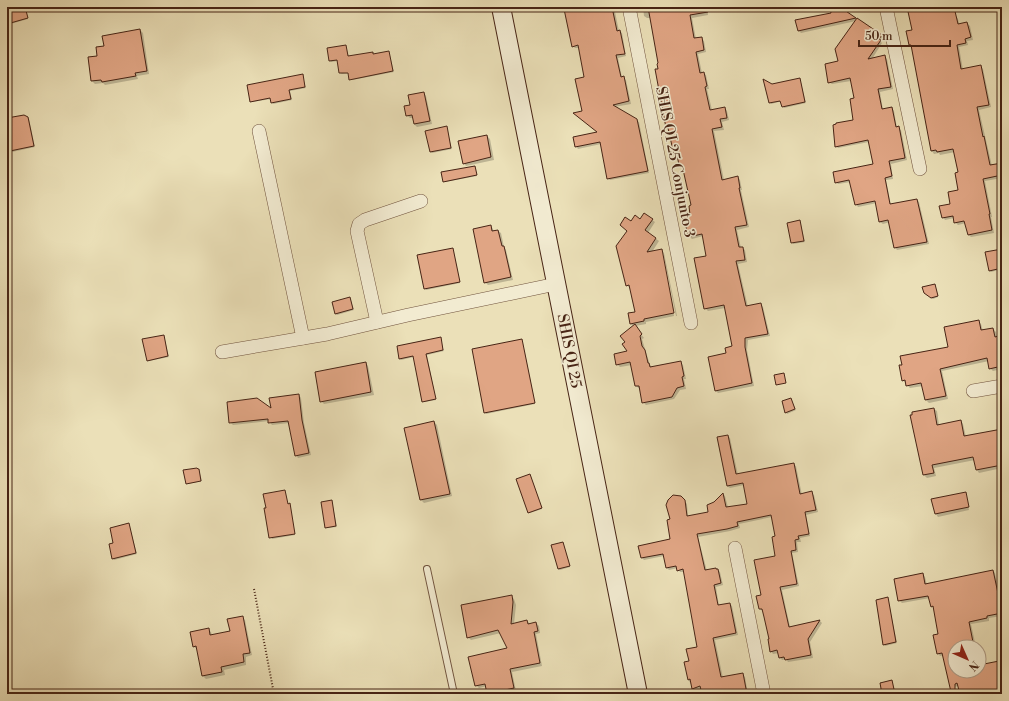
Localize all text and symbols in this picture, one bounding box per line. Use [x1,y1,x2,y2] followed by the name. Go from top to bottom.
[859,22,950,48] scale bar
[865,29,893,44] text: 50 m
[651,85,699,239] street label: SHIS QI 25 Conjunto 3
[552,312,586,390] street label: SHIS QI 25
[947,639,987,679] north arrow
[965,657,981,674] text: N

